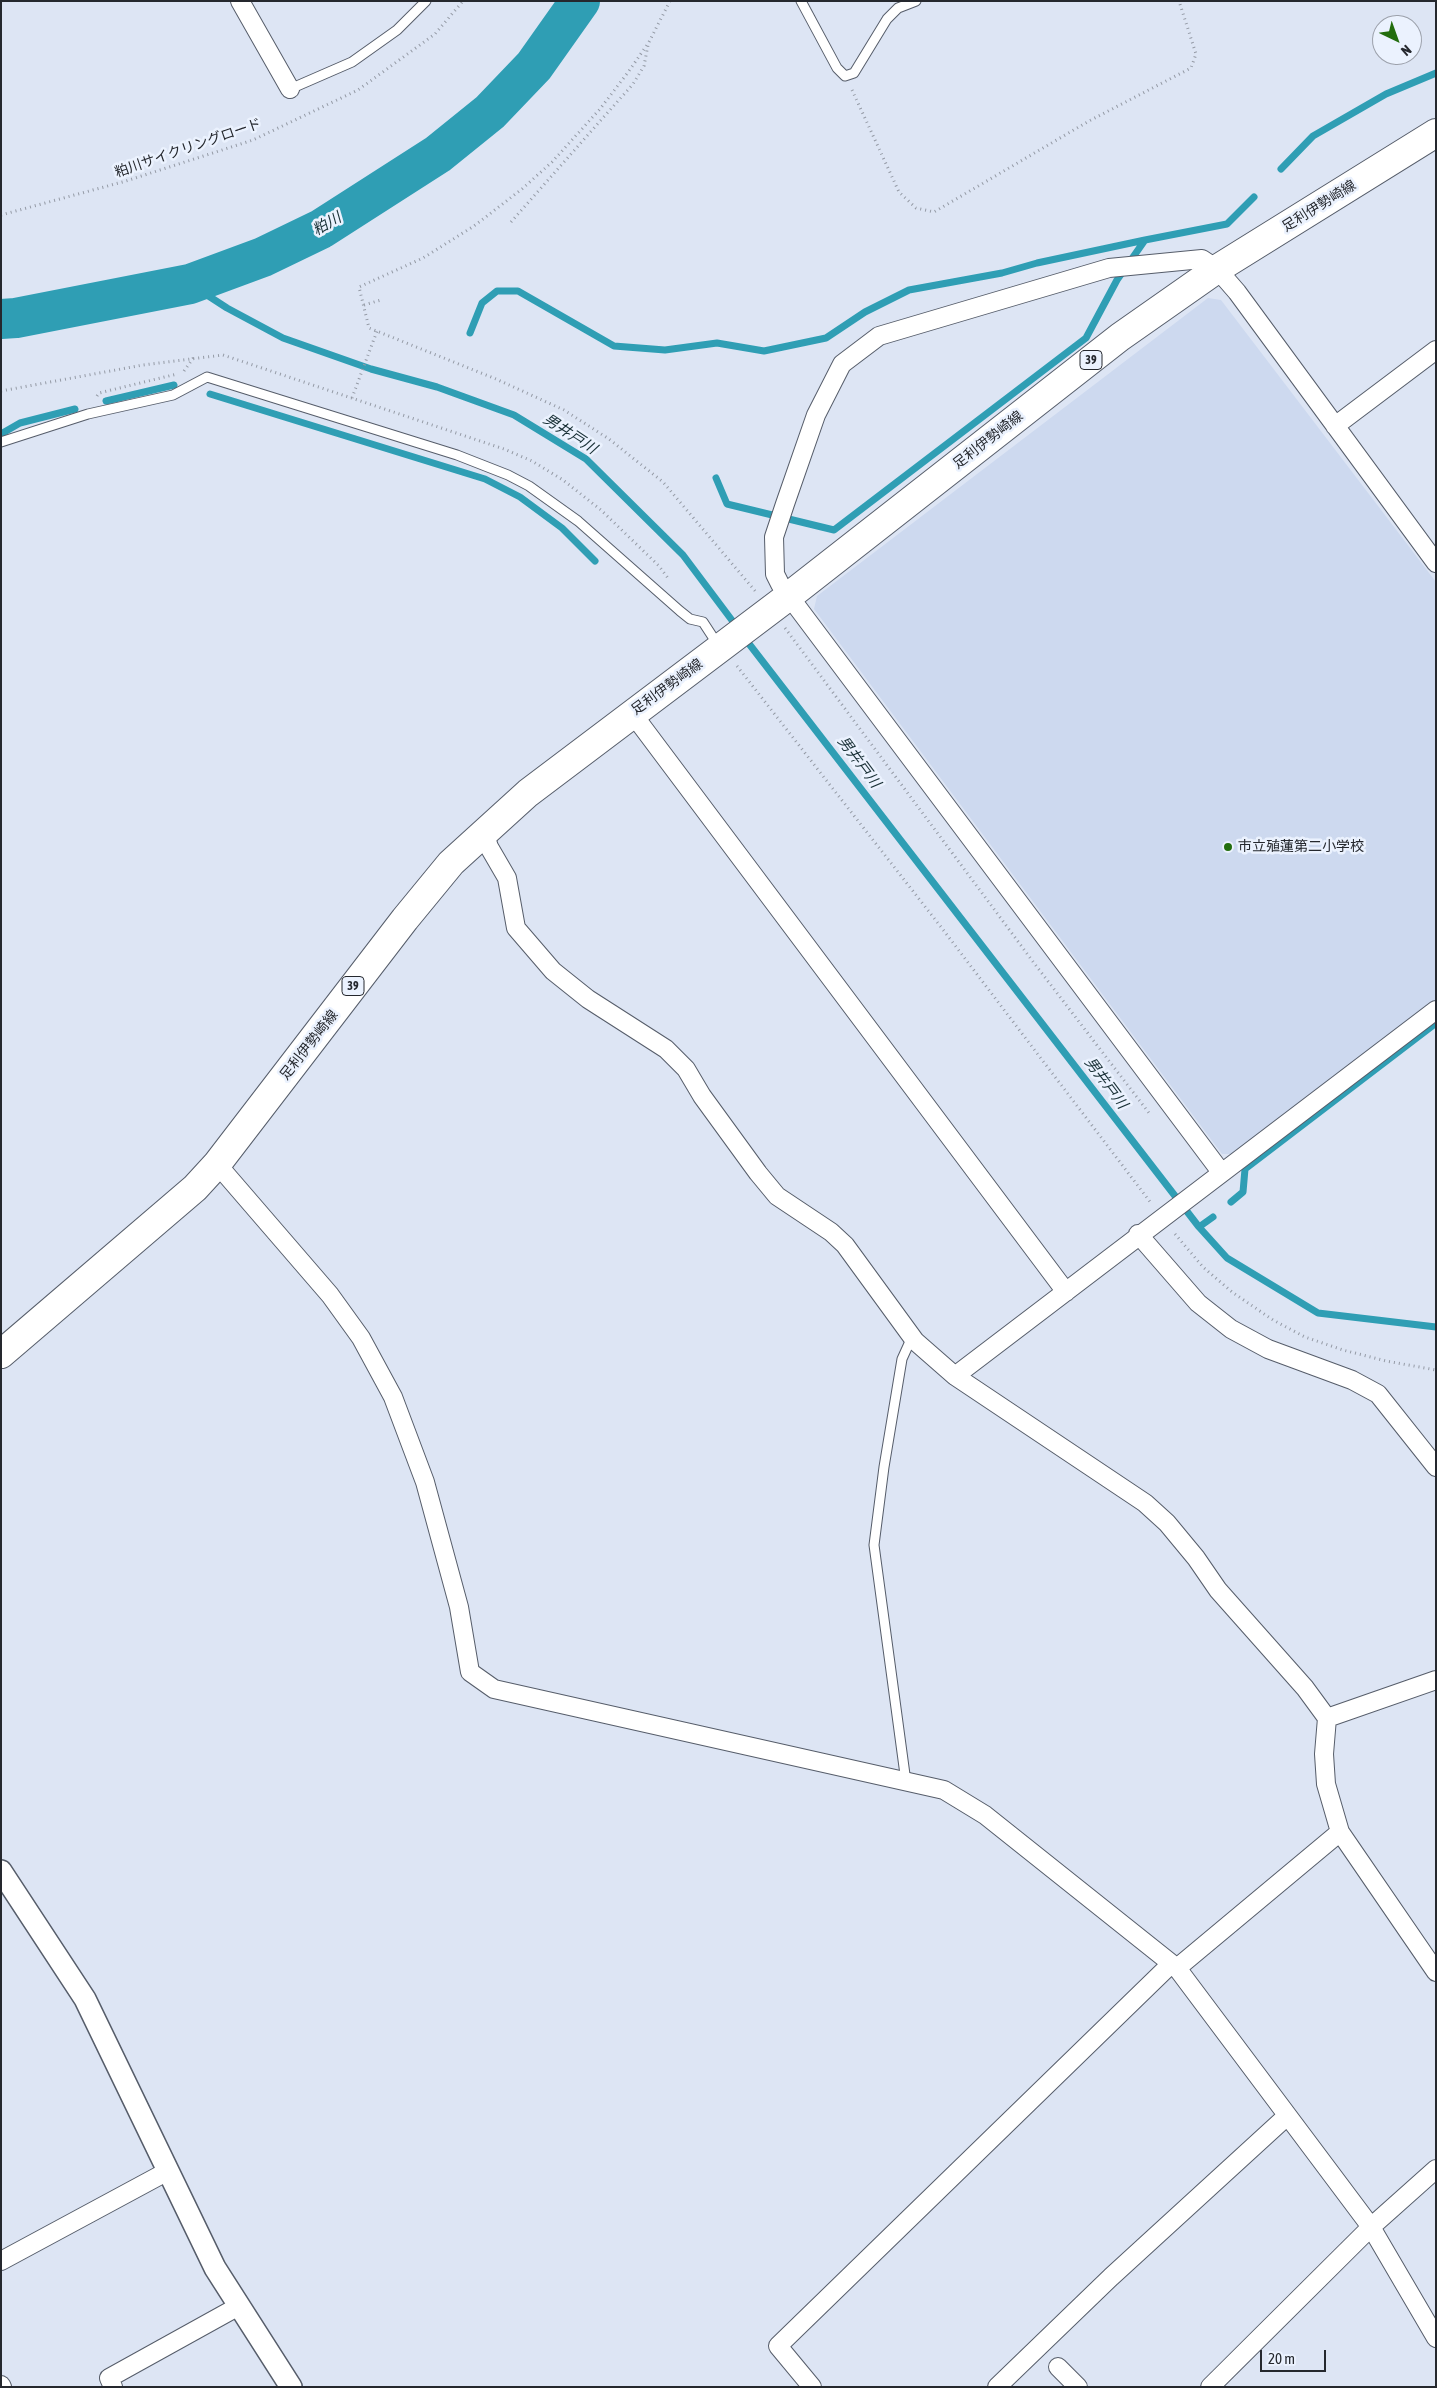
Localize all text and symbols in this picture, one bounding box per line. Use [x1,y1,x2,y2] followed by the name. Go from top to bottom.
[1372,15,1422,65] north arrow
[1398,42,1415,59] text: N
[112,115,264,181] street label: 粕川サイクリングロード
[1279,177,1359,235] street label: 足利伊勢崎線
[310,209,344,239] water label: 粕川
[1080,350,1102,370] road number: 39
[950,408,1026,472] street label: 足利伊勢崎線
[540,410,600,458] water label: 男井戸川
[628,656,706,718] street label: 足利伊勢崎線
[834,733,884,791] water label: 男井戸川
[1238,839,1364,855] place label: 市立殖蓮第二小学校
[1222,841,1234,853] marker: 市立殖蓮第二小学校
[342,976,364,996] road number: 39
[277,1007,341,1083] street label: 足利伊勢崎線
[1081,1054,1131,1112] water label: 男井戸川
[1262,2340,1328,2372] scale bar
[1268,2350,1295,2367] text: 20 m

